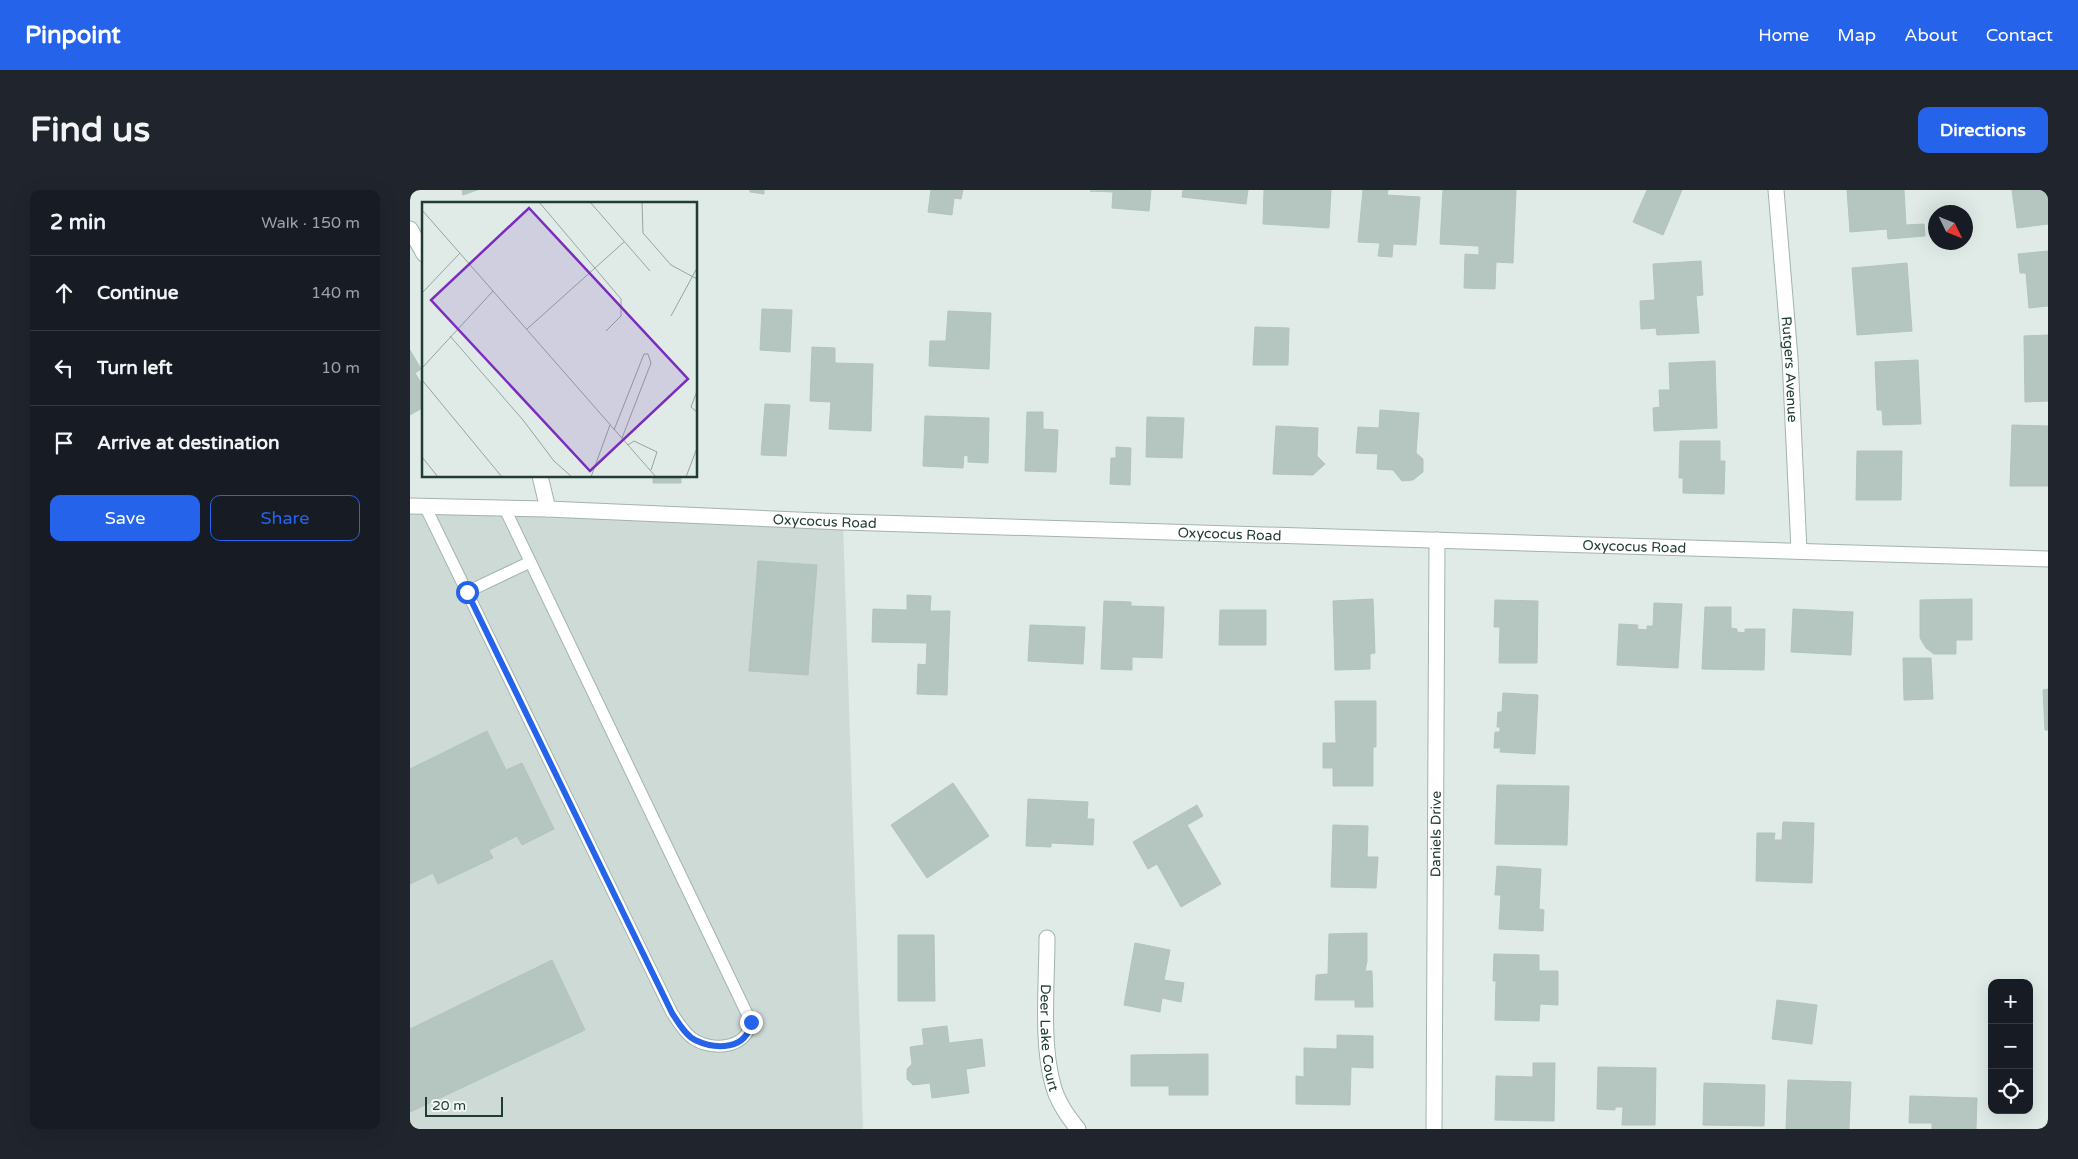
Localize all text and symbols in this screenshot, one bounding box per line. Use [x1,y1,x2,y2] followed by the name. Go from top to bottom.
[25,21,121,50] text: Pinpoint
[1758,24,1809,46] text: Home
[1837,24,1876,46] text: Map
[1904,24,1958,46] text: About
[1986,24,2053,46] text: Contact
[1918,107,2048,153] button: Directions
[30,109,150,151] text: Find us
[422,202,698,478] inset map
[1928,205,1973,250] north arrow
[50,210,106,235] text: 2 min
[261,213,360,233] text: Walk · 150 m
[50,279,78,307] icon: ahead
[97,282,179,304] text: Continue
[311,283,360,303] text: 140 m
[1778,316,1802,423] street label: Rutgers Avenue
[50,354,78,382] icon: left
[97,357,173,379] text: Turn left
[321,358,360,378] text: 10 m
[50,429,78,457] icon: arrive
[97,432,280,454] text: Arrive at destination
[50,495,200,541] button: Save
[210,495,360,541] button: Share
[772,510,877,532] street label: Oxycocus Road
[1177,524,1282,544] street label: Oxycocus Road
[1582,536,1687,556] street label: Oxycocus Road
[456,581,479,604] route start
[1427,791,1444,877] street label: Daniels Drive
[1988,979,2033,1114] map controls
[1988,979,2033,1024] button: +
[1037,984,1063,1094] street label: Deer Lake Court
[740,1011,763,1034] route end
[1988,1024,2033,1069] button: −
[1988,1069,2033,1114] button: locate
[425,1094,502,1117] scale bar
[432,1097,466,1114] text: 20 m

